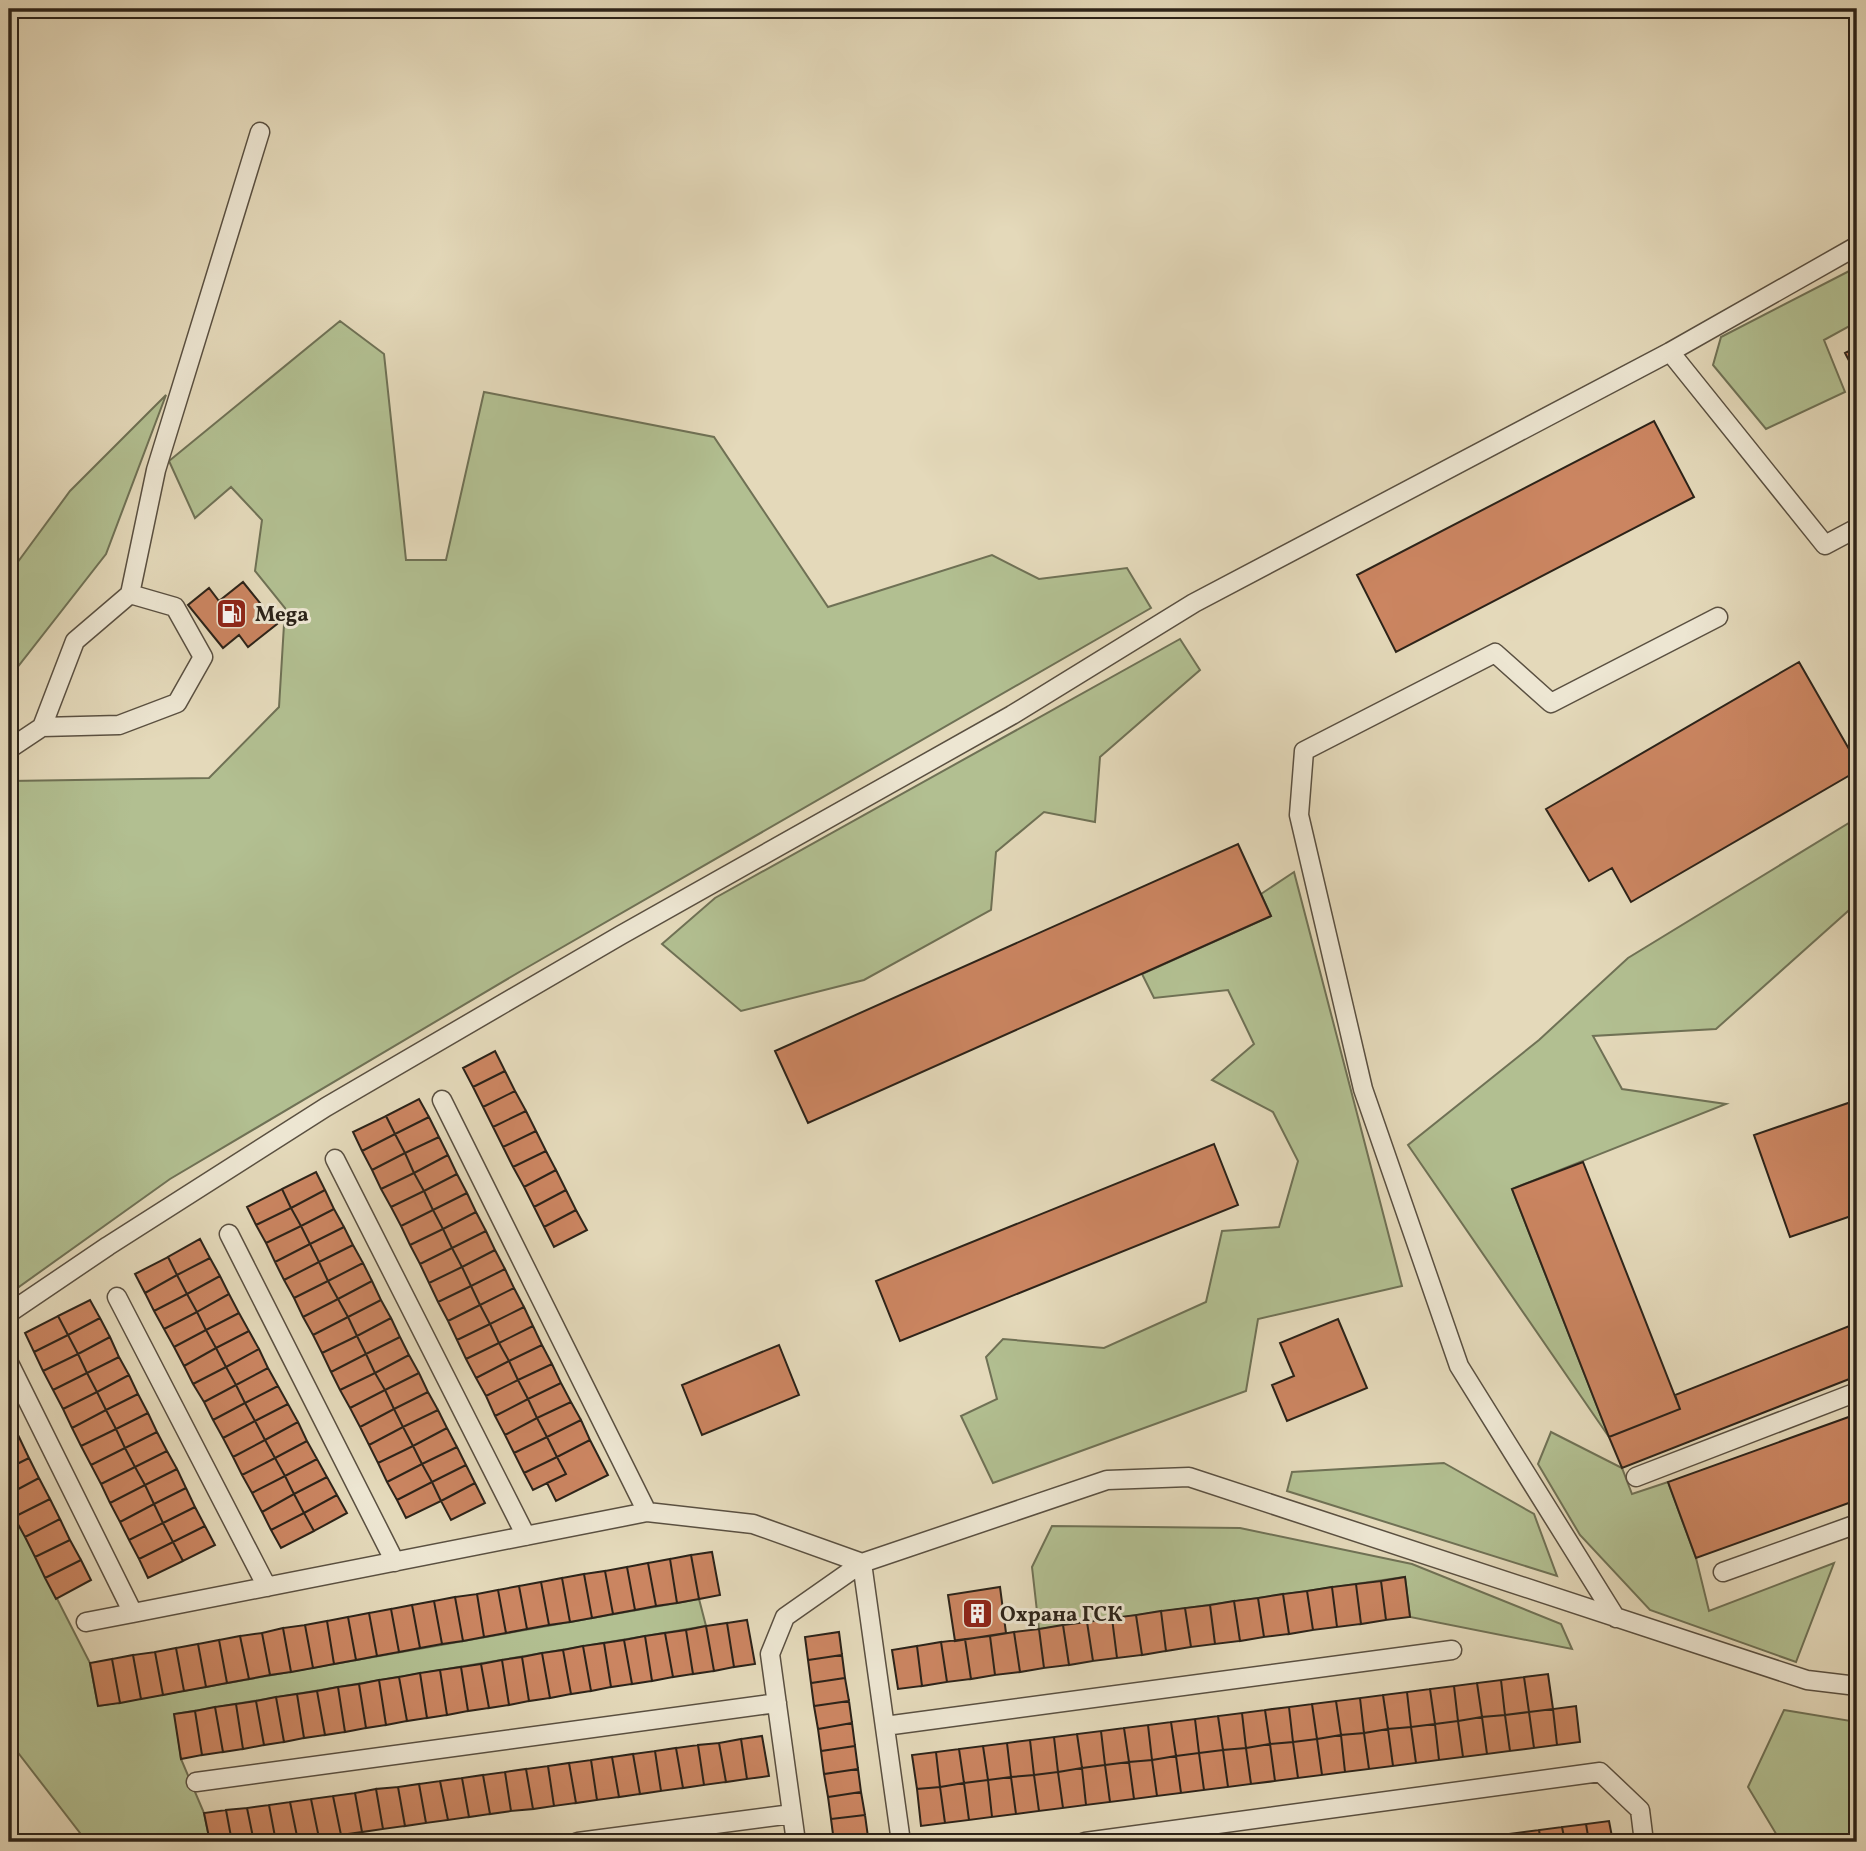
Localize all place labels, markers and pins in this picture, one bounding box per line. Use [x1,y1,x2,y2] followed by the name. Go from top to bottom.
[215,597,249,631] fuel station icon: Mega
[255,601,309,630] place label: Mega
[960,1597,994,1631] building icon: Охрана ГСК
[1000,1601,1122,1630] place label: Охрана ГСК

